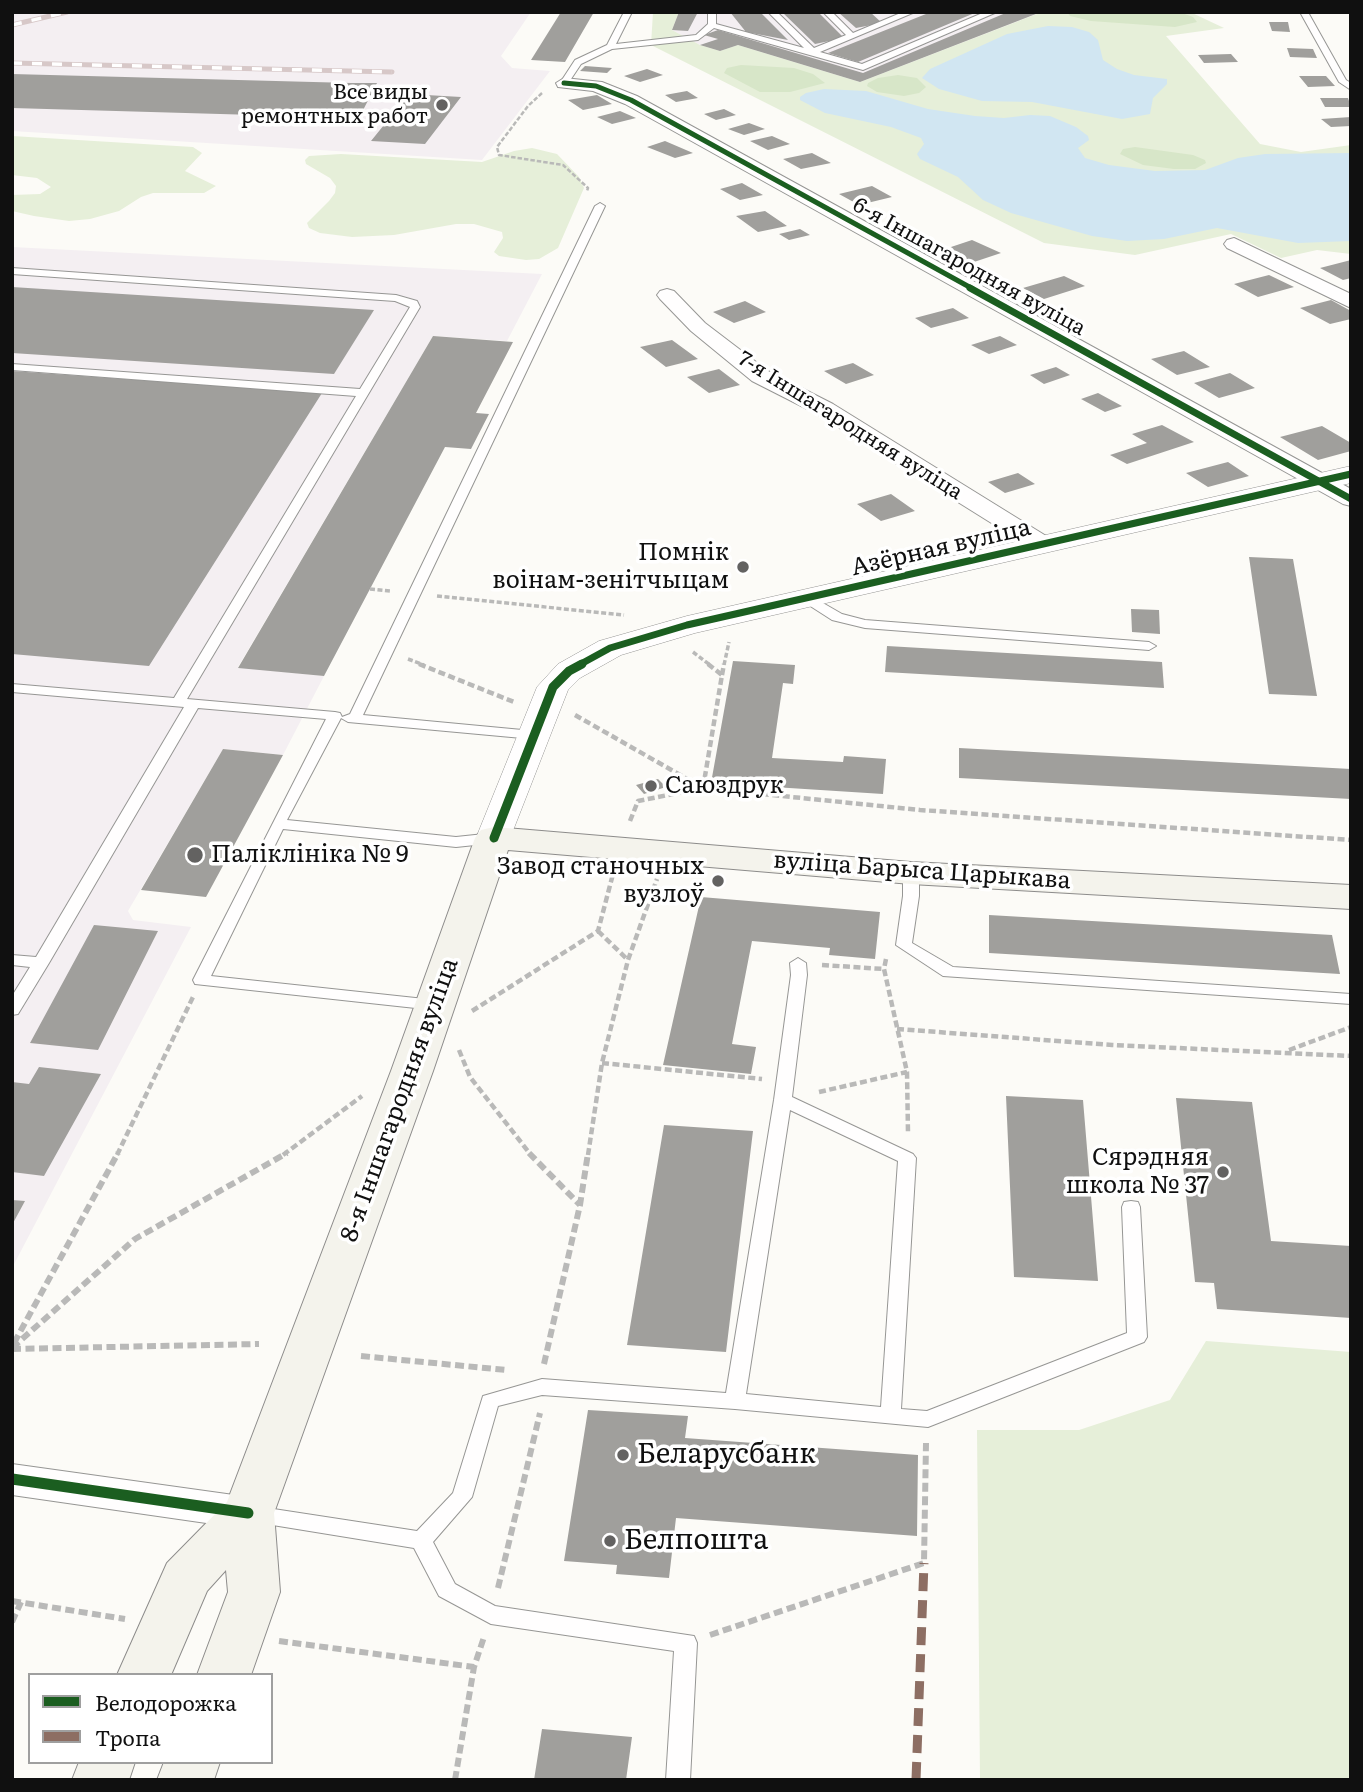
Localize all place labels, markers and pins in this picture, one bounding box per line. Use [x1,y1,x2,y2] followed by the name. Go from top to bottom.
[241,80,428,130] place label: Все виды ремонтных работ
[434,97,450,113] marker: Все виды ремонтных работ
[492,539,729,595] place label: Помнік воінам-зенітчыцам
[735,559,751,575] marker: Помнік воінам-зенітчыцам
[665,772,784,800] place label: Саюздрук
[643,778,659,794] marker: Саюздрук
[211,841,408,869] place label: Паліклініка № 9
[185,845,205,865] marker: Паліклініка № 9
[497,853,704,909] place label: Завод станочных вузлоў
[710,873,726,889] marker: Завод станочных вузлоў
[1066,1144,1209,1200] place label: Сярэдняя школа № 37
[1215,1164,1231,1180] marker: Сярэдняя школа № 37
[637,1438,816,1472] place label: Беларусбанк
[615,1447,631,1463] marker: Беларусбанк
[624,1524,768,1558] place label: Белпошта
[602,1533,618,1549] marker: Белпошта

